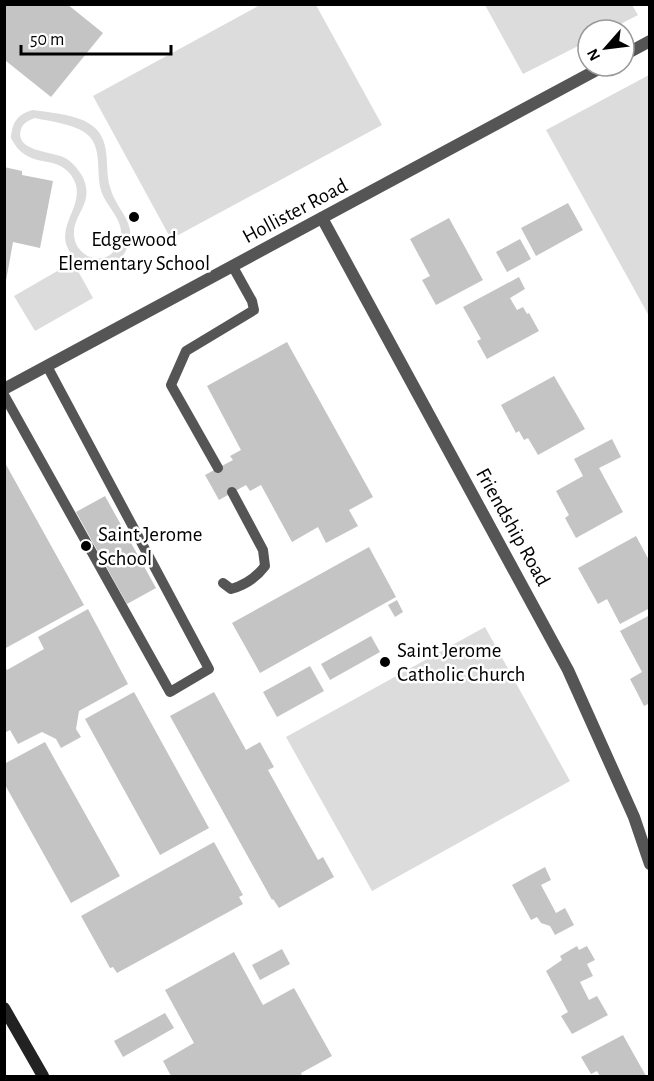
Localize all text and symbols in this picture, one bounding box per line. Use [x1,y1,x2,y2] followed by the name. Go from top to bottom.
[21,18,171,56] scale bar
[576,18,636,78] north arrow
[30,31,64,49] text: 50 m
[584,46,603,63] text: N
[239,175,351,247] street label: Hollister Road
[127,210,141,224] marker: Edgewood Elementary School
[58,229,210,274] place label: Edgewood Elementary School
[472,464,554,590] street label: Friendship Road
[98,524,202,569] place label: Saint Jerome School
[79,539,93,553] marker: Saint Jerome School
[397,640,525,685] place label: Saint Jerome Catholic Church
[378,655,392,669] marker: Saint Jerome Catholic Church

